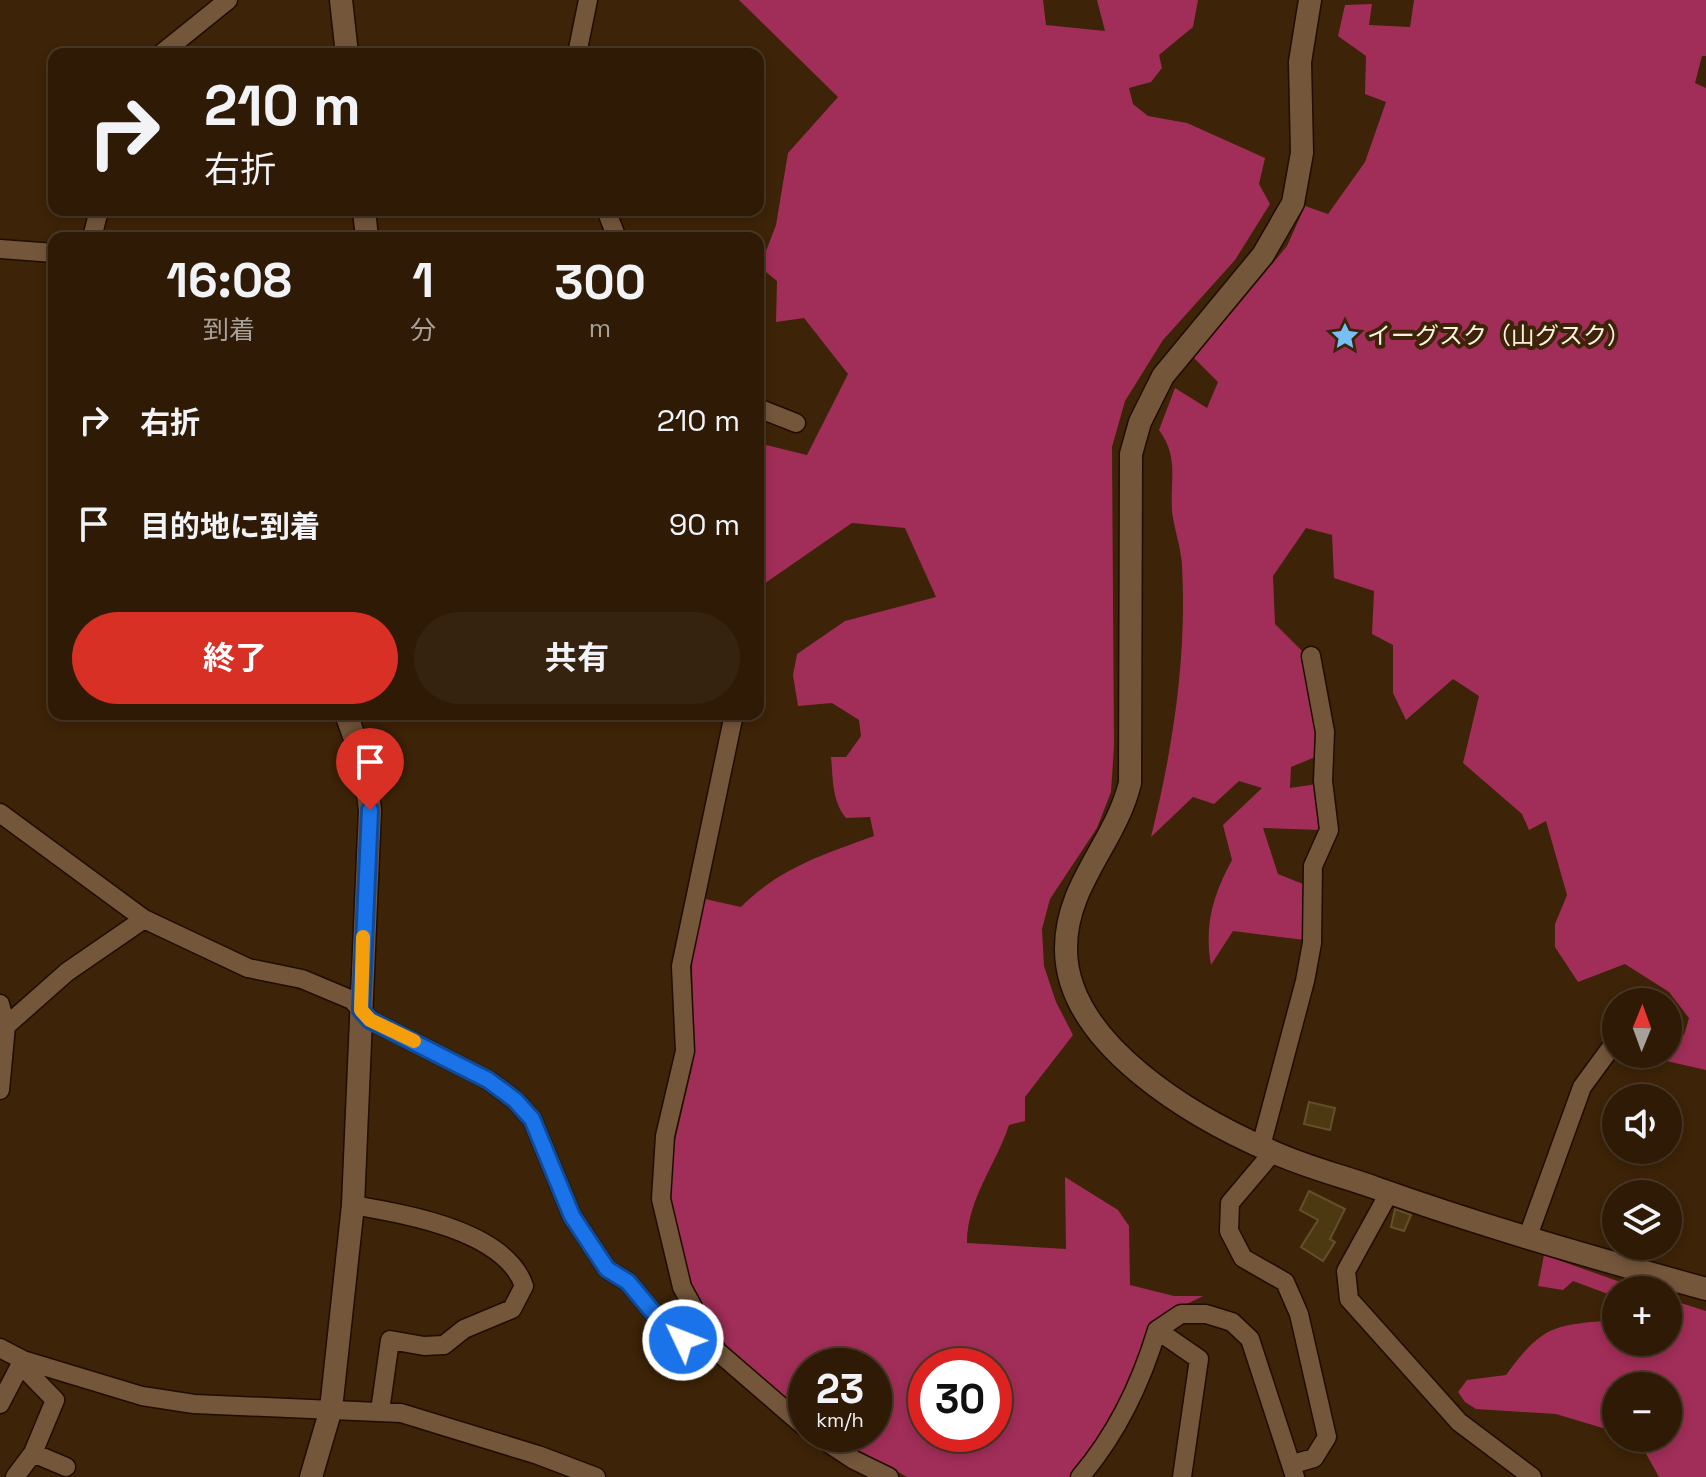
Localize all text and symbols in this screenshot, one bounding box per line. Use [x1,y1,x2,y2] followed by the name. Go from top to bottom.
[204,70,361,141] text: 210 m
[72,80,176,184] icon: right
[204,147,276,193] text: 右折
[166,250,292,311] text: 16:08
[412,250,434,311] text: 1
[554,252,646,313] text: 300
[589,311,611,345] text: m
[203,313,255,347] text: 到着
[410,313,436,347] text: 分
[1367,320,1631,351] place label: イーグスク（山グスク）
[1330,321,1360,351] place icon: イーグスク（山グスク）
[72,398,116,442] icon: right
[657,401,740,440] text: 210 m
[140,403,200,442] text: 右折
[72,502,116,546] icon: arrive
[669,505,740,544] text: 90 m
[140,507,320,546] text: 目的地に到着
[72,612,398,704] button: 終了
[414,612,740,704] button: 共有
[336,728,404,810] pin
[348,740,392,784] icon: arrive
[1602,988,1682,1068] north arrow
[1602,988,1682,1452] map controls
[1602,1084,1682,1164] button: sound
[1602,1180,1682,1260] button: layers
[1602,1276,1682,1356] button: +
[641,1298,725,1382] position arrow
[908,1348,1012,1452] speed limit sign: 30
[816,1364,864,1415] text: 23
[1602,1372,1682,1452] button: −
[816,1407,864,1433] text: km/h

